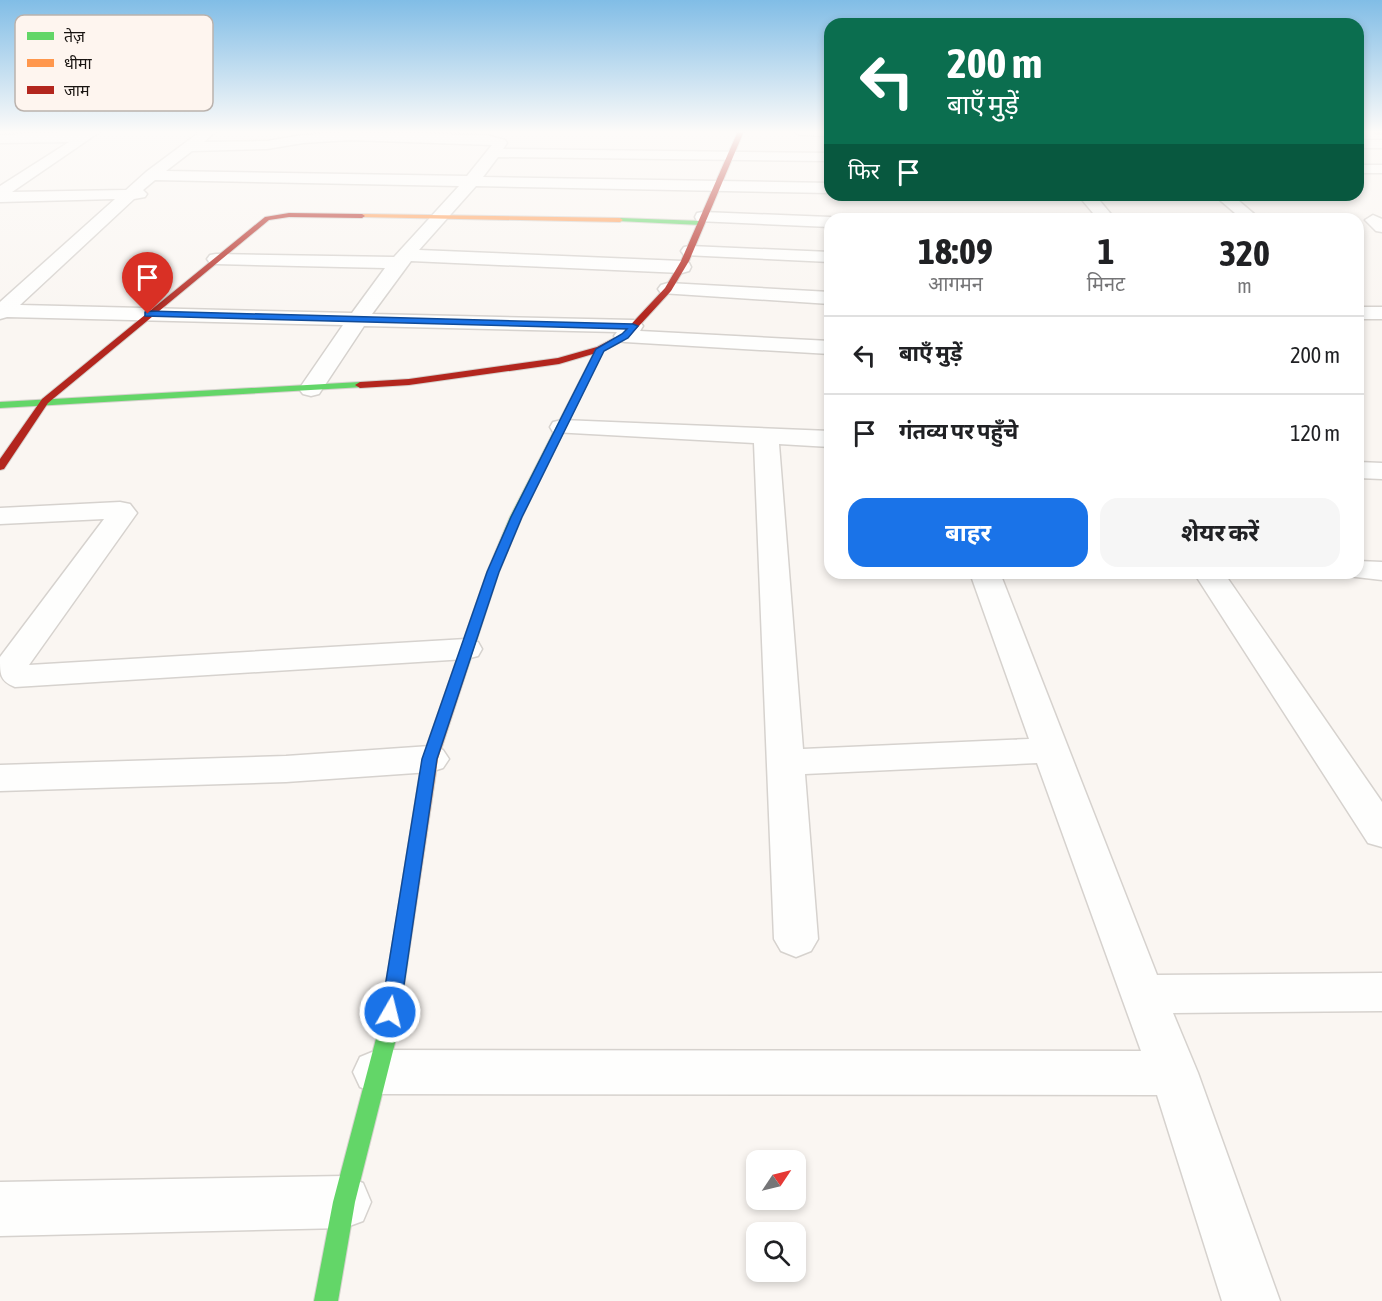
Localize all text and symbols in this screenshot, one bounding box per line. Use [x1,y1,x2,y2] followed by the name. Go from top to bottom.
[15,15,213,111] legend
[64,27,86,45] text: तेज़
[947,39,1042,87] text: 200 m
[848,42,926,120] icon: left
[64,54,93,72] text: धीमा
[64,81,90,99] text: जाम
[947,89,1019,120] text: बाएँ मुड़ें
[892,156,925,189] icon: arrive
[848,158,880,184] text: फिर
[918,230,993,272] text: 18:09
[1098,230,1114,272] text: 1
[1219,232,1270,274] text: 320
[122,252,173,314] pin
[131,261,164,294] icon: arrive
[928,272,983,295] text: आगमन
[1087,272,1125,295] text: मिनट
[1237,274,1252,297] text: m
[848,339,881,372] icon: left
[899,340,962,366] text: बाएँ मुड़ें
[1290,342,1340,368] text: 200 m
[848,417,881,450] icon: arrive
[899,418,1018,444] text: गंतव्य पर पहुँचे
[1290,420,1340,446] text: 120 m
[848,498,1088,567] button: बाहर
[1100,498,1340,567] button: शेयर करें
[358,980,422,1044] position arrow
[746,1150,806,1210] north arrow
[746,1150,806,1282] map controls
[746,1222,806,1282] button: search

